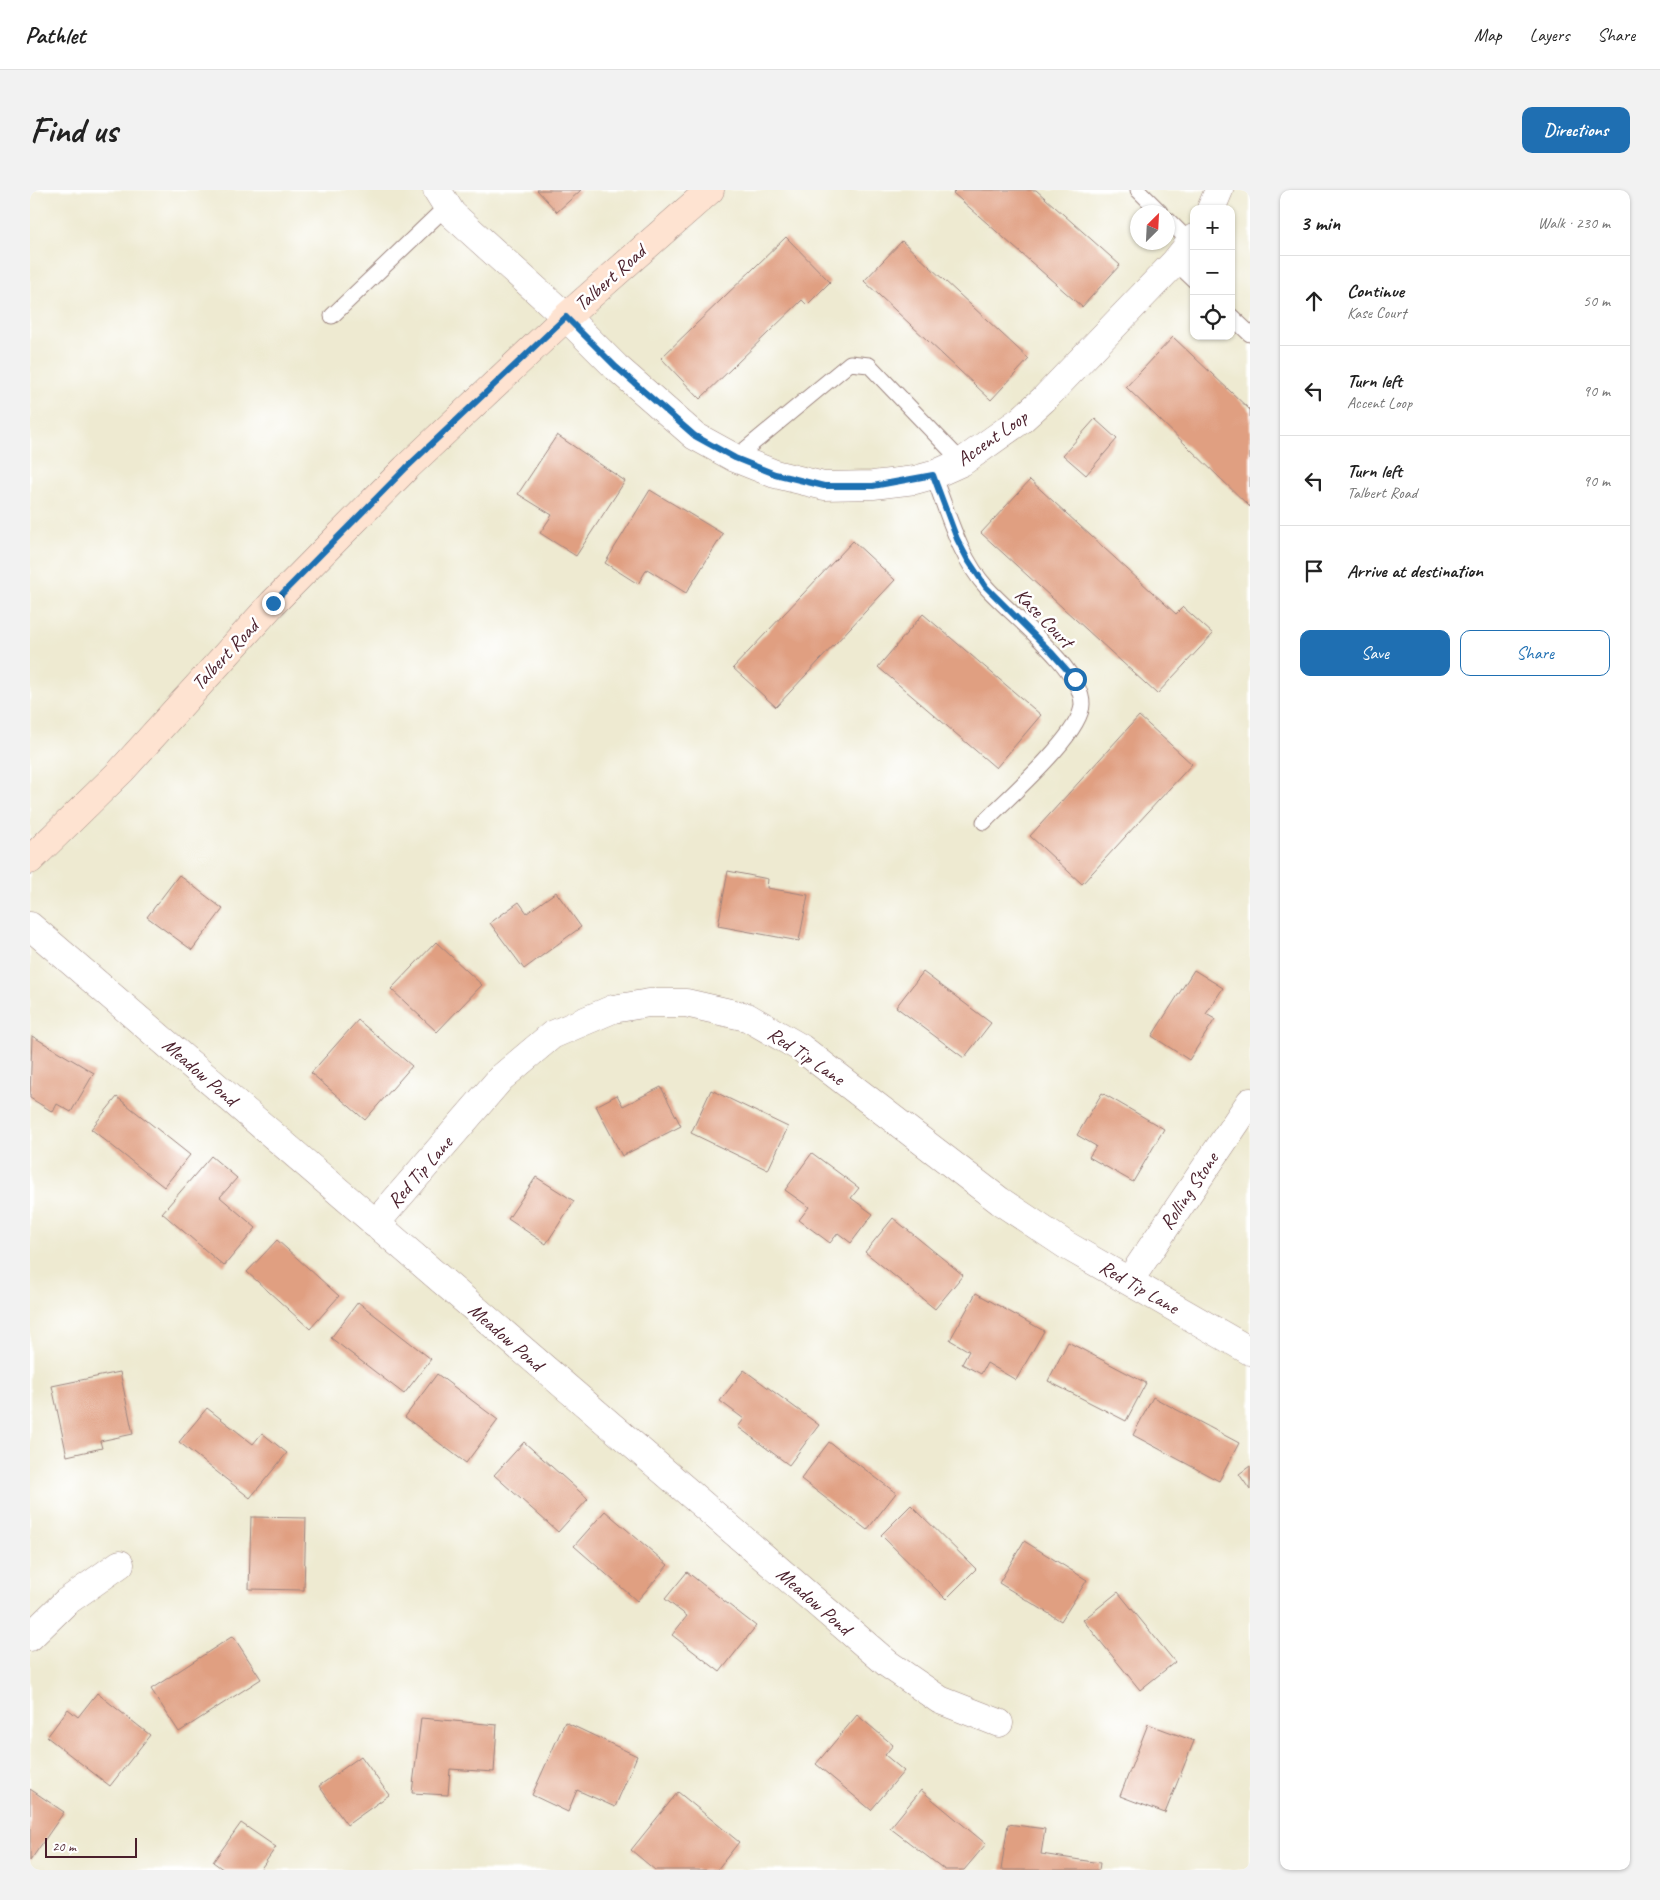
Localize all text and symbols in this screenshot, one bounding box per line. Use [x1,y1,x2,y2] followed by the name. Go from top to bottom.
[25,20,85,50] text: Pathlet
[1474,24,1502,46] text: Map
[1530,24,1569,46] text: Layers
[1597,24,1635,46] text: Share
[1522,107,1630,153] button: Directions
[30,108,117,153] text: Find us
[1130,205,1175,250] north arrow
[1190,205,1235,340] map controls
[1190,205,1235,250] button: +
[1300,210,1340,236] text: 3 min
[1538,213,1610,233] text: Walk · 230 m
[569,237,653,317] street label: Talbert Road
[1190,250,1235,295] button: −
[1347,279,1404,303] text: Continue
[1300,287,1328,315] icon: ahead
[1583,291,1610,311] text: 50 m
[1190,295,1235,340] button: locate
[1347,303,1406,323] text: Kase Court
[1347,369,1402,393] text: Turn left
[1300,377,1328,405] icon: left
[1583,381,1610,401] text: 90 m
[1347,393,1412,413] text: Accent Loop
[952,404,1034,472] street label: Accent Loop
[1347,459,1402,483] text: Turn left
[1300,467,1328,495] icon: left
[1583,471,1610,491] text: 90 m
[1347,483,1417,503] text: Talbert Road
[1300,557,1328,585] icon: arrive
[1347,559,1483,583] text: Arrive at destination
[1009,583,1081,656] street label: Kase Court
[262,592,285,615] route end
[186,612,266,696] street label: Talbert Road
[1300,630,1450,676] button: Save
[1460,630,1610,676] button: Share
[1064,668,1087,691] route start
[763,1021,850,1092] street label: Red Tip Lane
[157,1033,245,1114] street label: Meadow Pond
[382,1130,459,1213] street label: Red Tip Lane
[1154,1146,1225,1234] street label: Rolling Stone
[1095,1254,1184,1320] street label: Red Tip Lane
[463,1298,551,1379] street label: Meadow Pond
[771,1562,859,1643] street label: Meadow Pond
[45,1835,138,1858] scale bar
[52,1838,76,1855] text: 20 m

